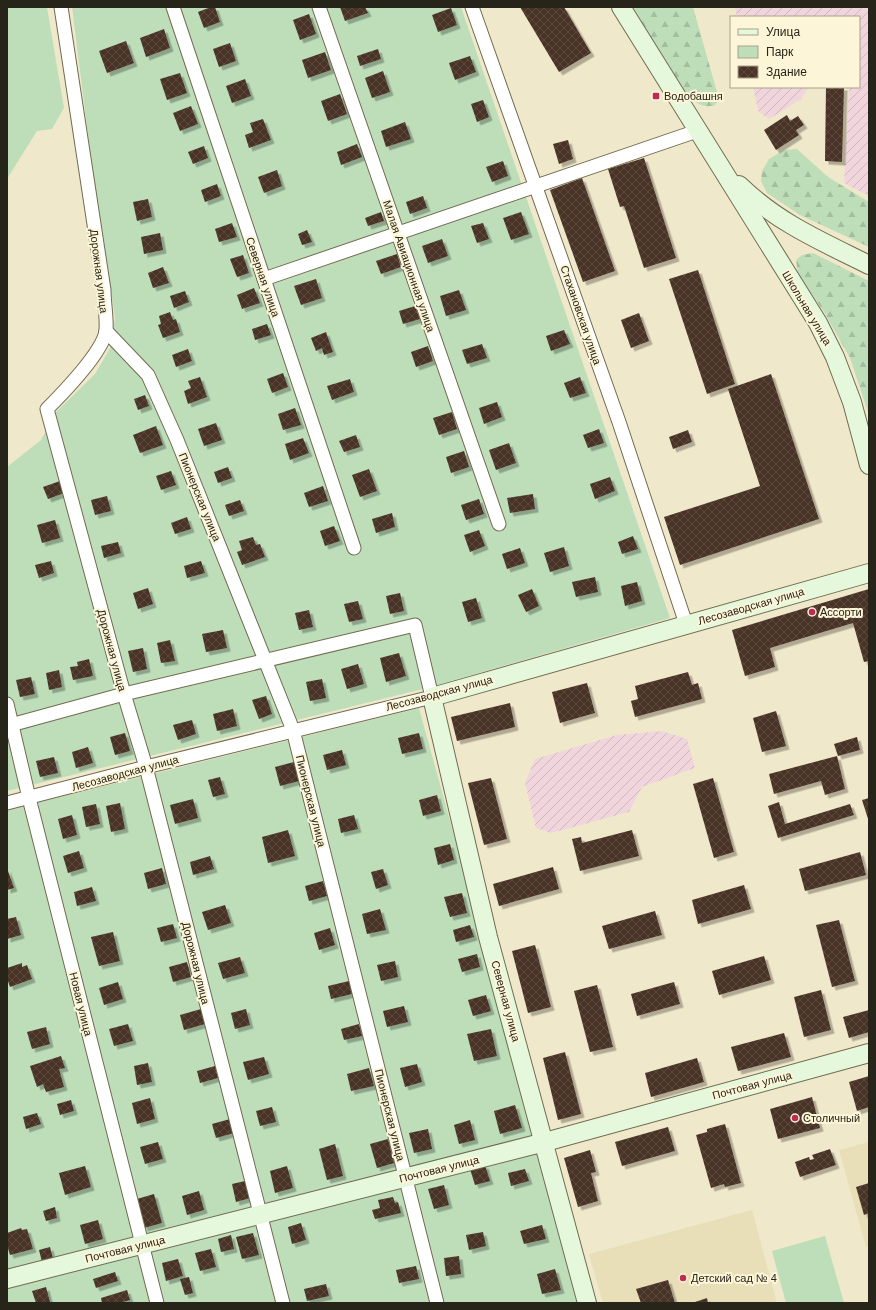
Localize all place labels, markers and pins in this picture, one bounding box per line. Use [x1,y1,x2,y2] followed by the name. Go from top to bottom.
[664,90,723,102] place label: Водобашня
[651,91,661,101] marker: Водобашня
[820,606,862,618] place label: Ассорти
[807,607,817,617] marker: Ассорти
[803,1112,860,1124] place label: Столичный
[790,1113,800,1123] marker: Столичный
[691,1272,777,1284] place label: Детский сад № 4
[678,1273,688,1283] marker: Детский сад № 4

